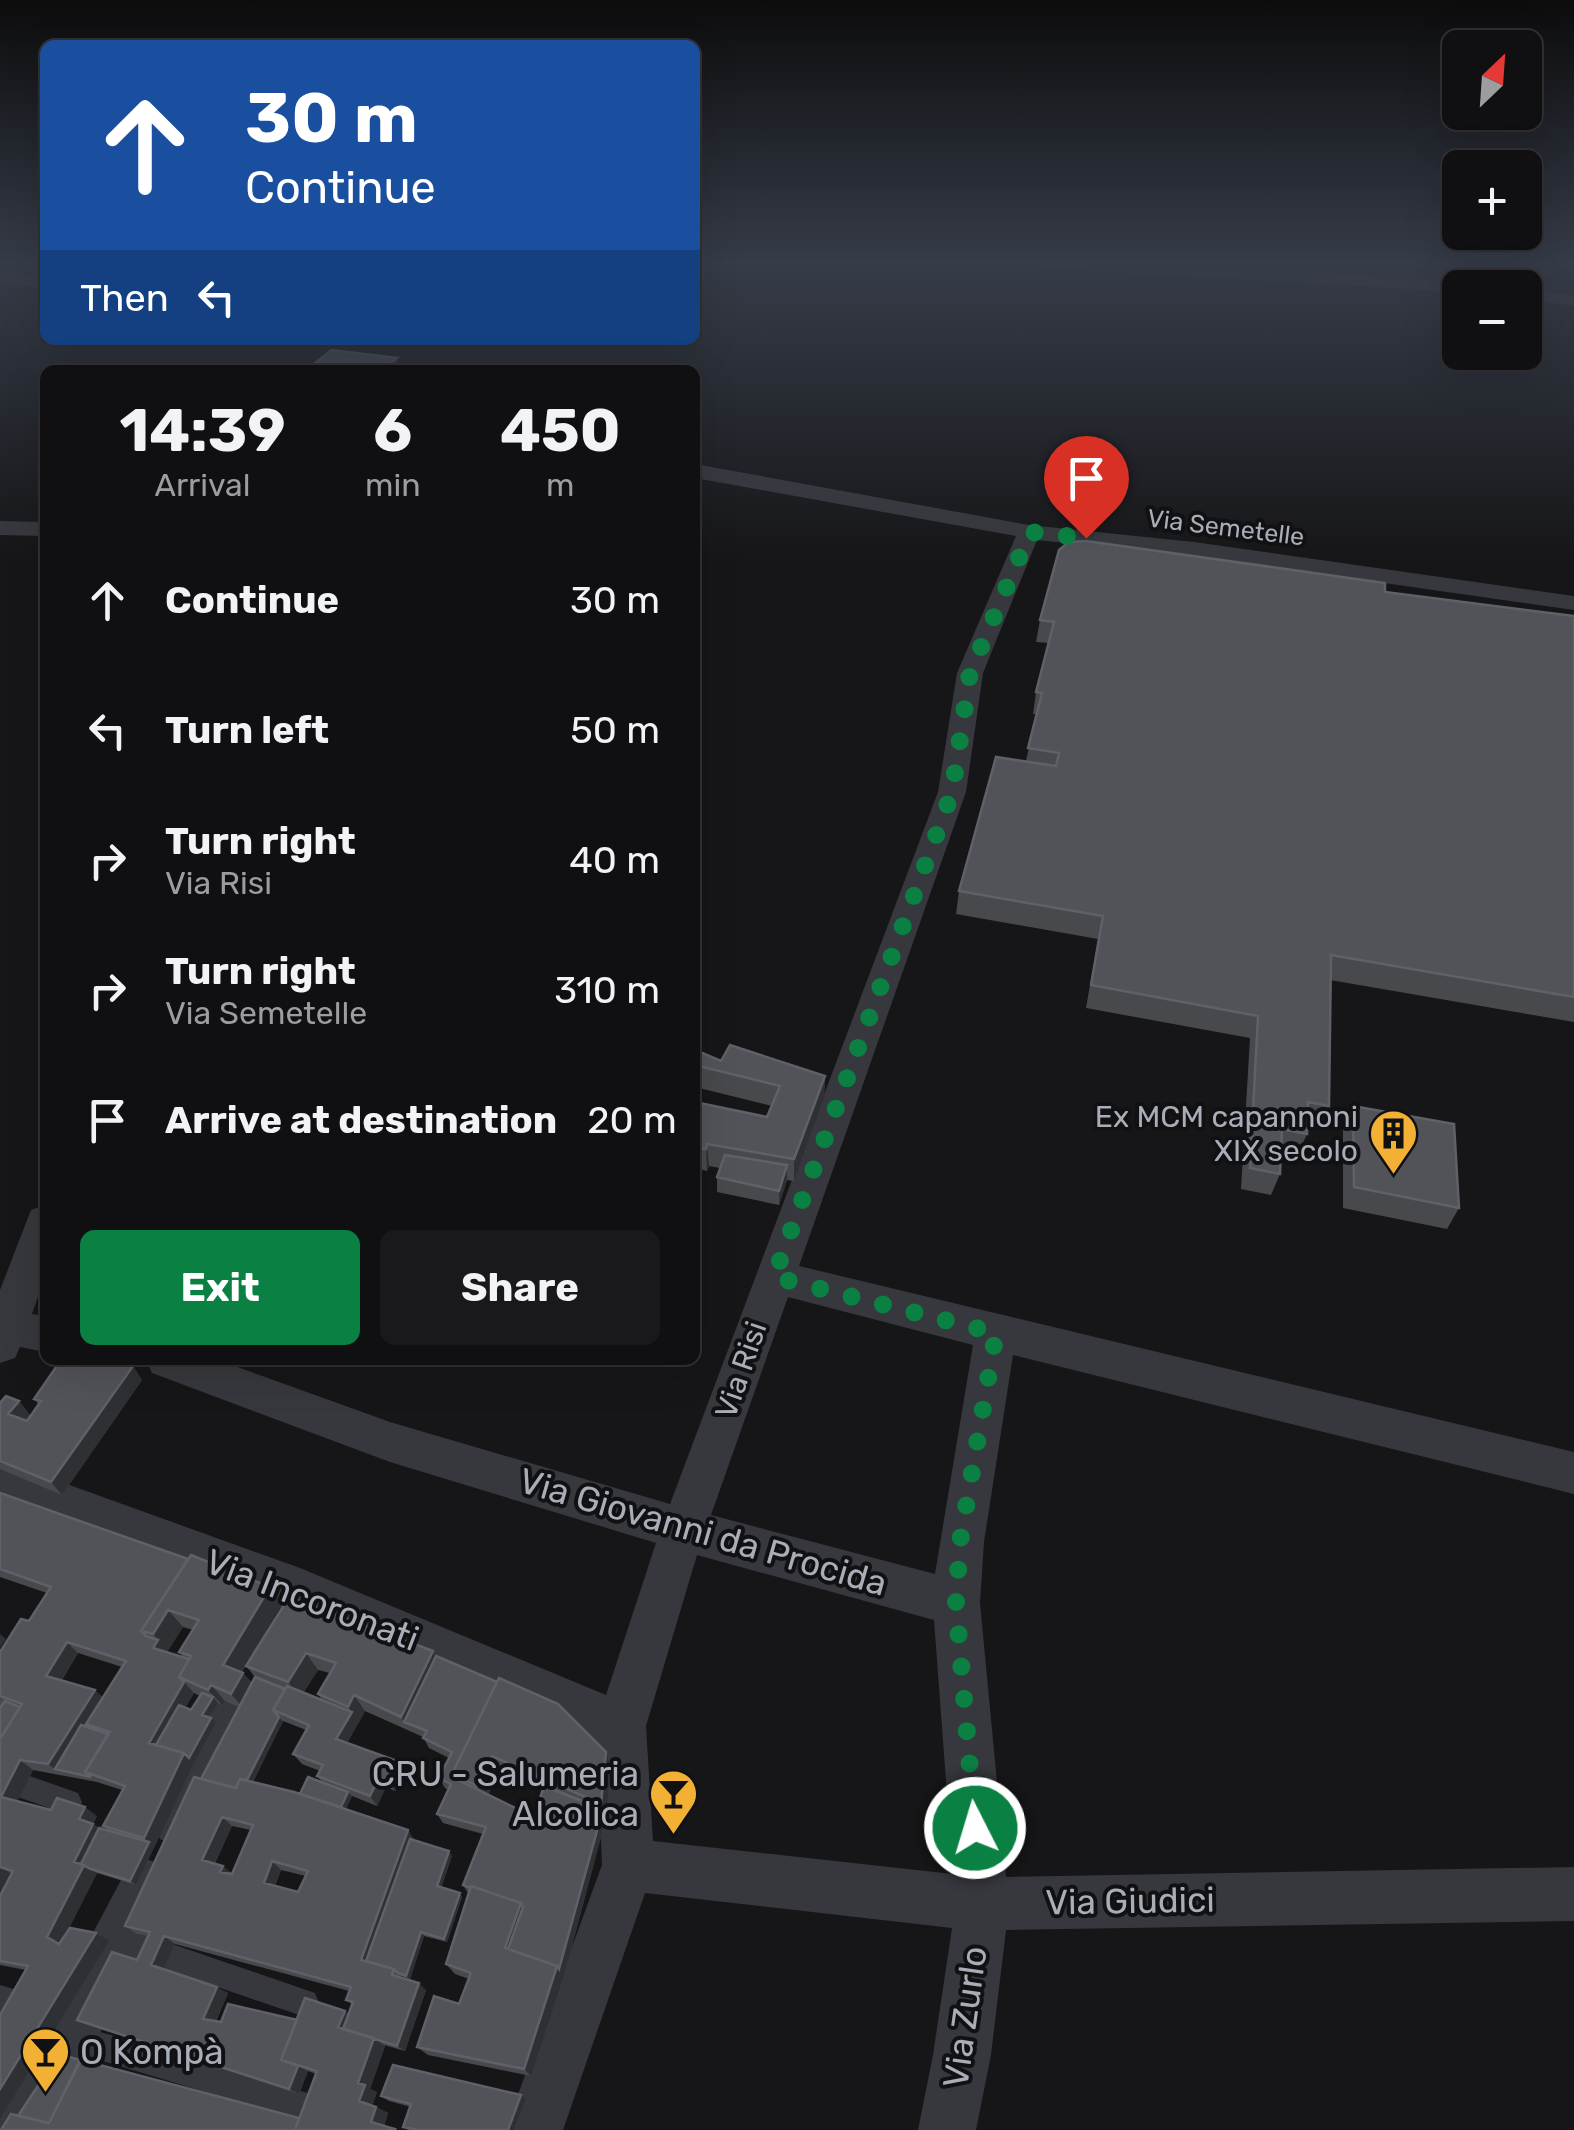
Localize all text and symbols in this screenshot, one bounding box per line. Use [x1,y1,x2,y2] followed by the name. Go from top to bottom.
[1442,30,1542,130] north arrow
[1442,30,1542,370] map controls
[245,77,418,160] text: 30 m
[80,80,210,210] icon: ahead
[1442,150,1542,250] button: +
[245,161,436,214] text: Continue
[189,270,244,325] icon: left
[1442,270,1542,370] button: −
[80,275,169,321] text: Then
[119,395,286,466] text: 14:39
[373,395,412,466] text: 6
[500,395,621,466] text: 450
[1044,436,1129,539] pin
[1059,451,1114,506] icon: arrive
[155,466,251,504] text: Arrival
[365,466,421,504] text: min
[546,466,575,504] text: m
[1146,503,1306,552] street label: Via Semetelle
[80,573,135,628] icon: ahead
[165,577,339,623] text: Continue
[570,577,660,623] text: 30 m
[80,703,135,758] icon: left
[165,707,329,753] text: Turn left
[570,707,660,753] text: 50 m
[165,818,356,864] text: Turn right
[80,833,135,888] icon: right
[569,837,660,883] text: 40 m
[165,864,272,902] text: Via Risi
[165,948,356,994] text: Turn right
[80,963,135,1018] icon: right
[554,967,660,1013] text: 310 m
[165,994,367,1032] text: Via Semetelle
[80,1093,135,1148] icon: arrive
[165,1097,557,1143] text: Arrive at destination
[587,1097,677,1143] text: 20 m
[1095,1099,1358,1169] place label: Ex MCM capannoni XIX secolo
[1367,1108,1419,1176] building icon: Ex MCM capannoni XIX secolo
[80,1230,360,1345] button: Exit
[380,1230,660,1345] button: Share
[708,1317,774,1423] street label: Via Risi
[514,1459,892,1605] street label: Via Giovanni da Procida
[199,1540,425,1660] street label: Via Incoronati
[372,1753,639,1835] place label: CRU - Salumeria Alcolica
[648,1768,700,1836] bar icon: CRU - Salumeria Alcolica
[923,1776,1027,1880] position arrow
[1045,1879,1215,1923] street label: Via Giudici
[934,1943,996,2091] street label: Via Zurlo
[19,2026,71,2094] bar icon: O Kompà
[80,2031,224,2073] place label: O Kompà

